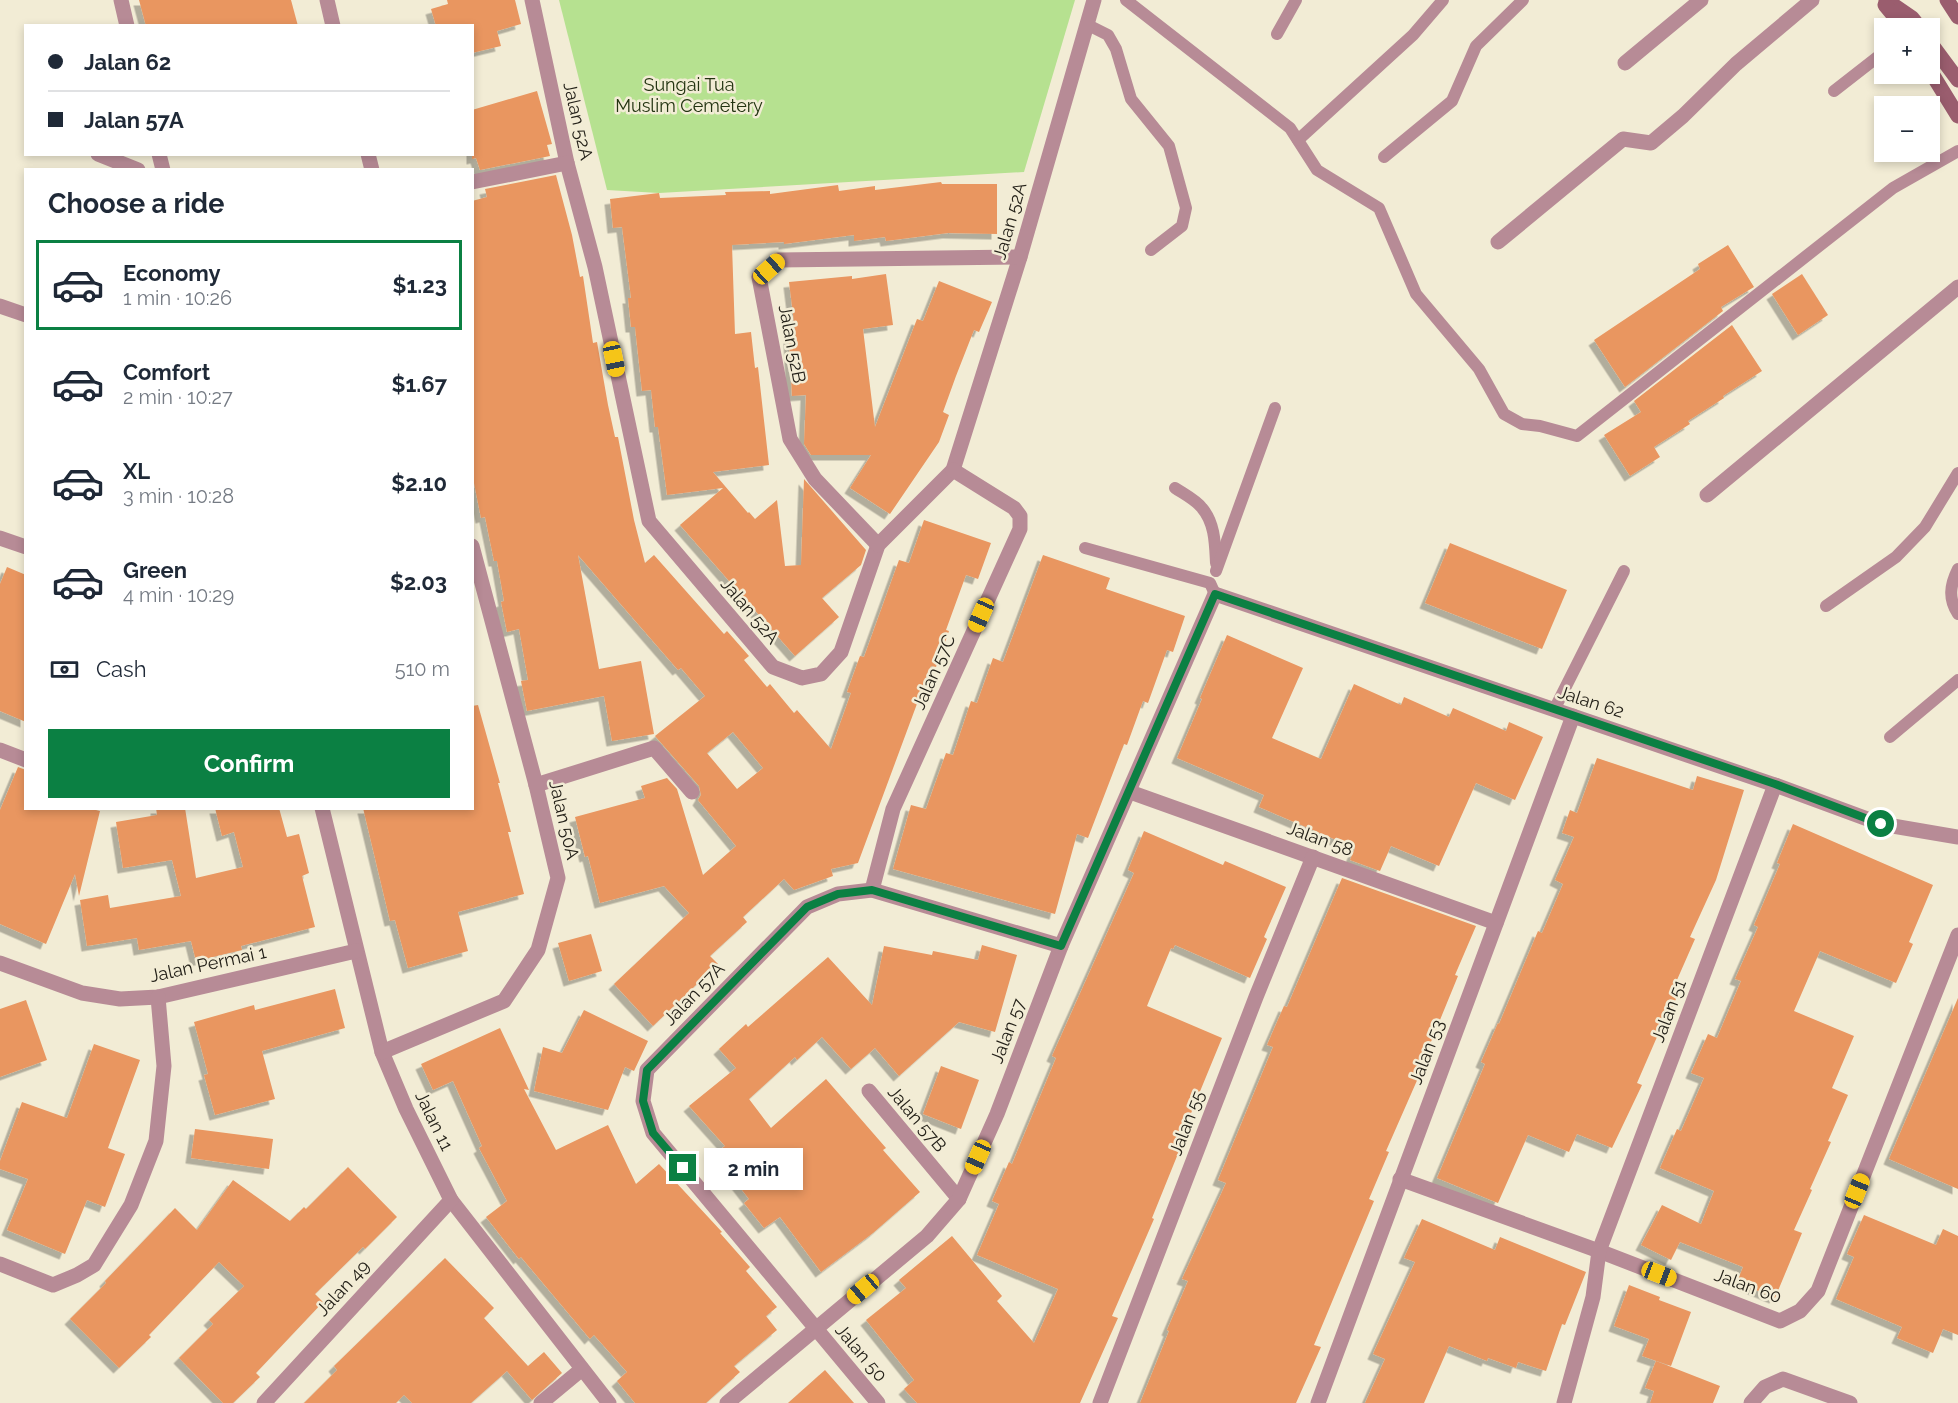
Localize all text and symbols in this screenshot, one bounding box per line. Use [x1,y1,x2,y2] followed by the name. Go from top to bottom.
[1874,18,1940,162] map controls
[1874,18,1940,84] button: +
[84,49,171,75] text: Jalan 62
[615,74,763,116] park label: Sungai Tua Muslim Cemetery
[559,80,598,162] street label: Jalan 52A
[1874,96,1940,162] button: −
[84,107,184,133] text: Jalan 57A
[988,180,1031,262] street label: Jalan 52A
[48,188,224,219] text: Choose a ride
[750,250,788,288] car
[51,258,105,312] icon: car
[123,260,221,286] text: Economy
[393,272,447,298] text: $1.23
[123,286,232,310] text: 1 min · 10:26
[775,303,810,385] street label: Jalan 52B
[601,340,627,378] car
[51,357,105,411] icon: car
[123,359,210,385] text: Comfort
[392,371,447,397] text: $1.67
[123,385,233,409] text: 2 min · 10:27
[51,456,105,510] icon: car
[123,458,150,484] text: XL
[391,470,447,496] text: $2.10
[123,484,234,508] text: 3 min · 10:28
[51,555,105,609] icon: car
[123,557,187,583] text: Green
[390,569,447,595] text: $2.03
[717,573,784,648] street label: Jalan 52A
[123,583,234,607] text: 4 min · 10:29
[965,595,997,635] car
[908,631,959,713] street label: Jalan 57C
[48,653,81,686] icon: cash
[96,656,147,682] text: Cash
[395,657,450,681] text: 510 m
[1555,681,1627,722] street label: Jalan 62
[48,729,450,798] button: Confirm
[545,778,584,862] street label: Jalan 50A
[1867,810,1894,837] route start
[1284,817,1356,860] street label: Jalan 58
[148,941,268,986] street label: Jalan Permai 1
[659,958,729,1029] street label: Jalan 57A
[1647,976,1690,1045] street label: Jalan 51
[986,995,1030,1066] street label: Jalan 57
[1405,1017,1448,1087] street label: Jalan 53
[884,1081,951,1156] street label: Jalan 57B
[1165,1087,1209,1158] street label: Jalan 55
[411,1088,458,1154] street label: Jalan 11
[962,1137,994,1177] car
[704,1147,803,1189] callout: 2 min
[669,1154,696,1181] route end
[728,1157,779,1181] text: 2 min
[1842,1171,1872,1211] car
[312,1255,374,1320] street label: Jalan 49
[1639,1259,1679,1289] car
[1712,1264,1785,1307] street label: Jalan 60
[843,1271,883,1307] car
[831,1320,892,1386] street label: Jalan 50

